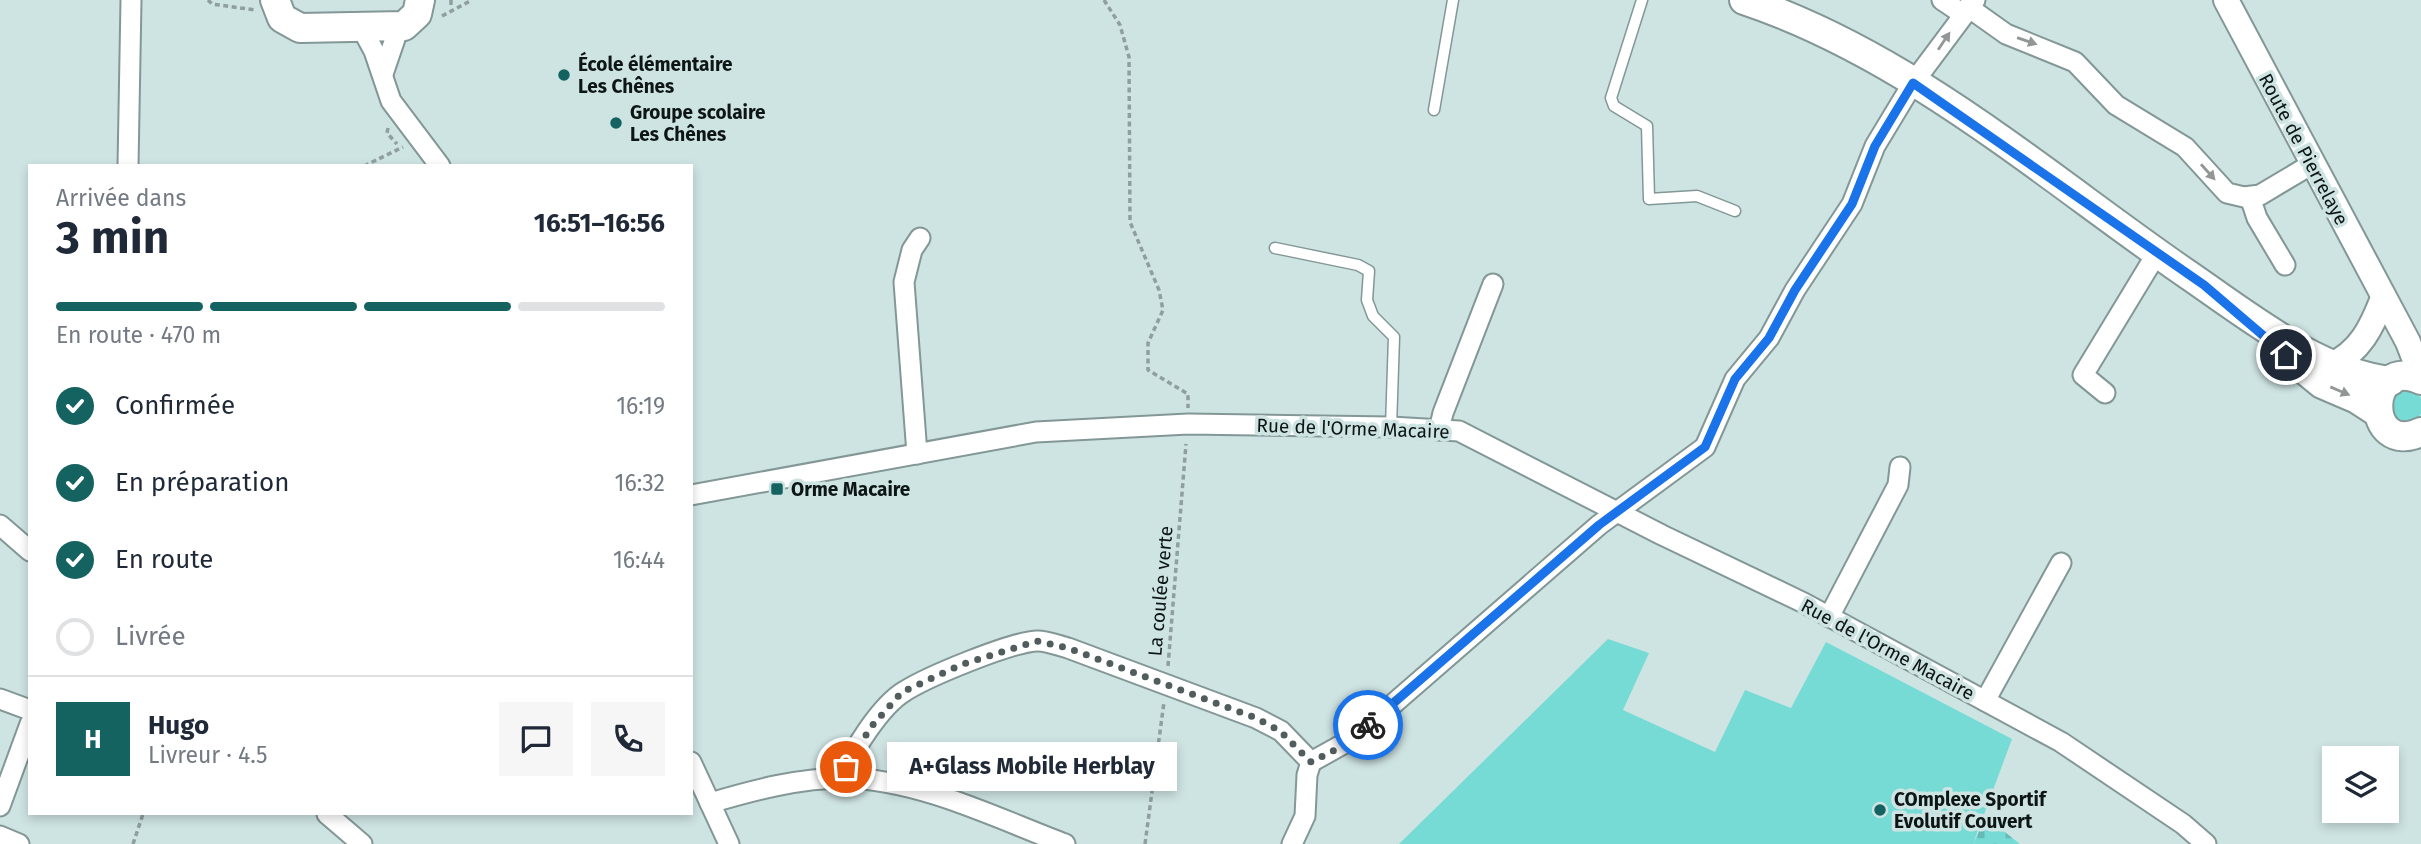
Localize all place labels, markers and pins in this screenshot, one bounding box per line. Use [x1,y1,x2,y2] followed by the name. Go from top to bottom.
[578,51,732,98] place label: École élémentaire Les Chênes
[556,67,572,83] marker: École élémentaire Les Chênes
[630,101,765,146] place label: Groupe scolaire Les Chênes
[608,115,624,131] marker: Groupe scolaire Les Chênes
[2256,325,2316,385] pin
[791,478,910,501] place label: Orme Macaire
[769,481,785,497] marker: Orme Macaire
[816,737,876,797] pin
[888,742,1178,792] callout: A+Glass Mobile Herblay
[1894,788,2048,833] place label: COmplexe Sportif Evolutif Couvert
[1872,802,1888,818] marker: COmplexe Sportif Evolutif Couvert

